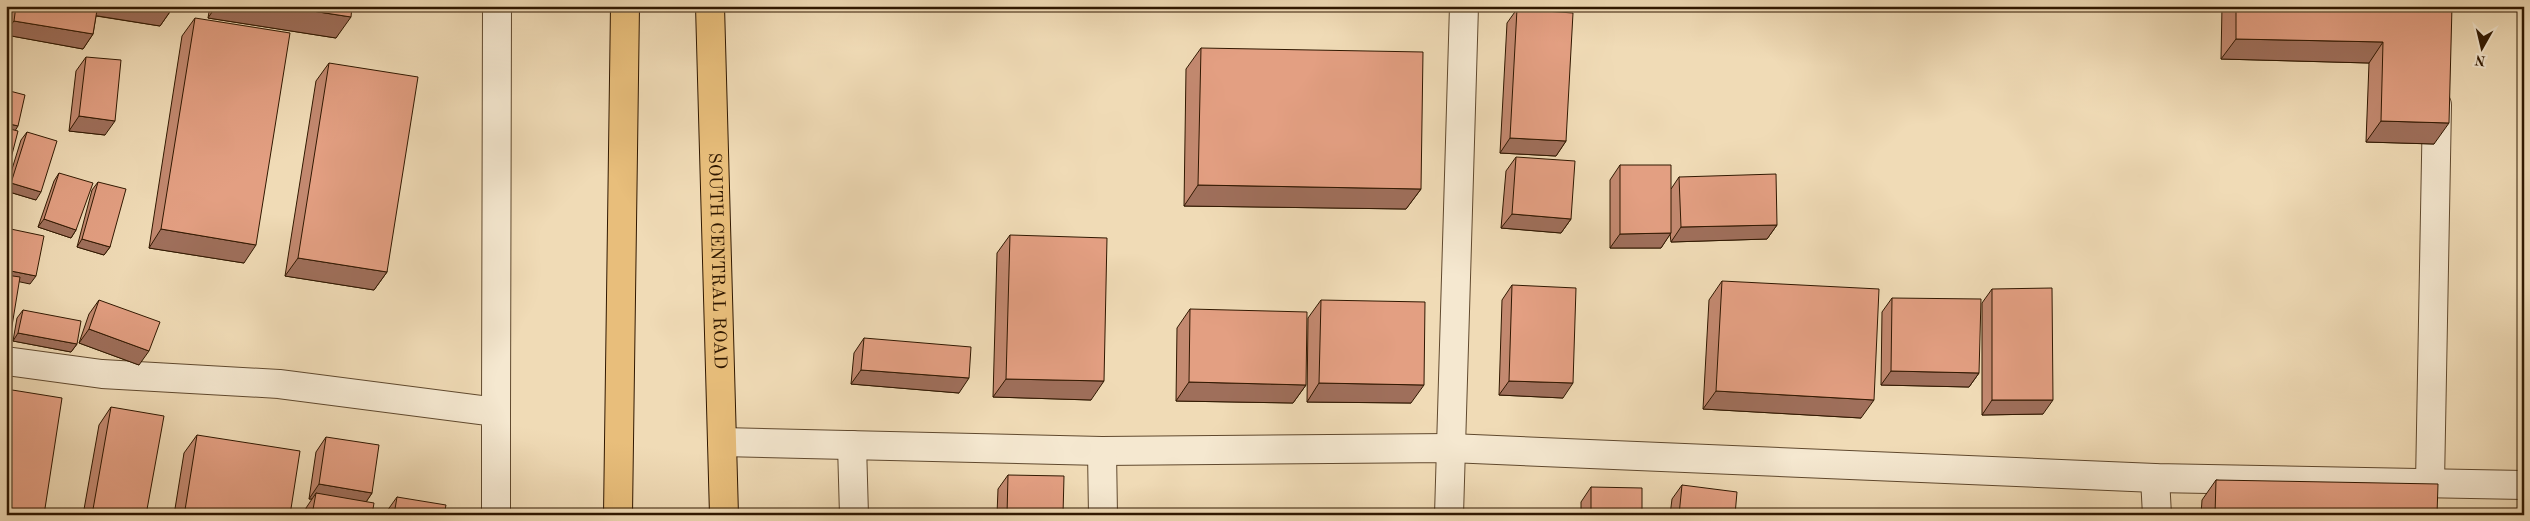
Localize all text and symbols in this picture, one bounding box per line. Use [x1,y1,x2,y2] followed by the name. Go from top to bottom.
[2458,22,2508,72] north arrow
[2474,52,2487,68] text: N
[705,152,729,369] street label: SOUTH CENTRAL ROAD

